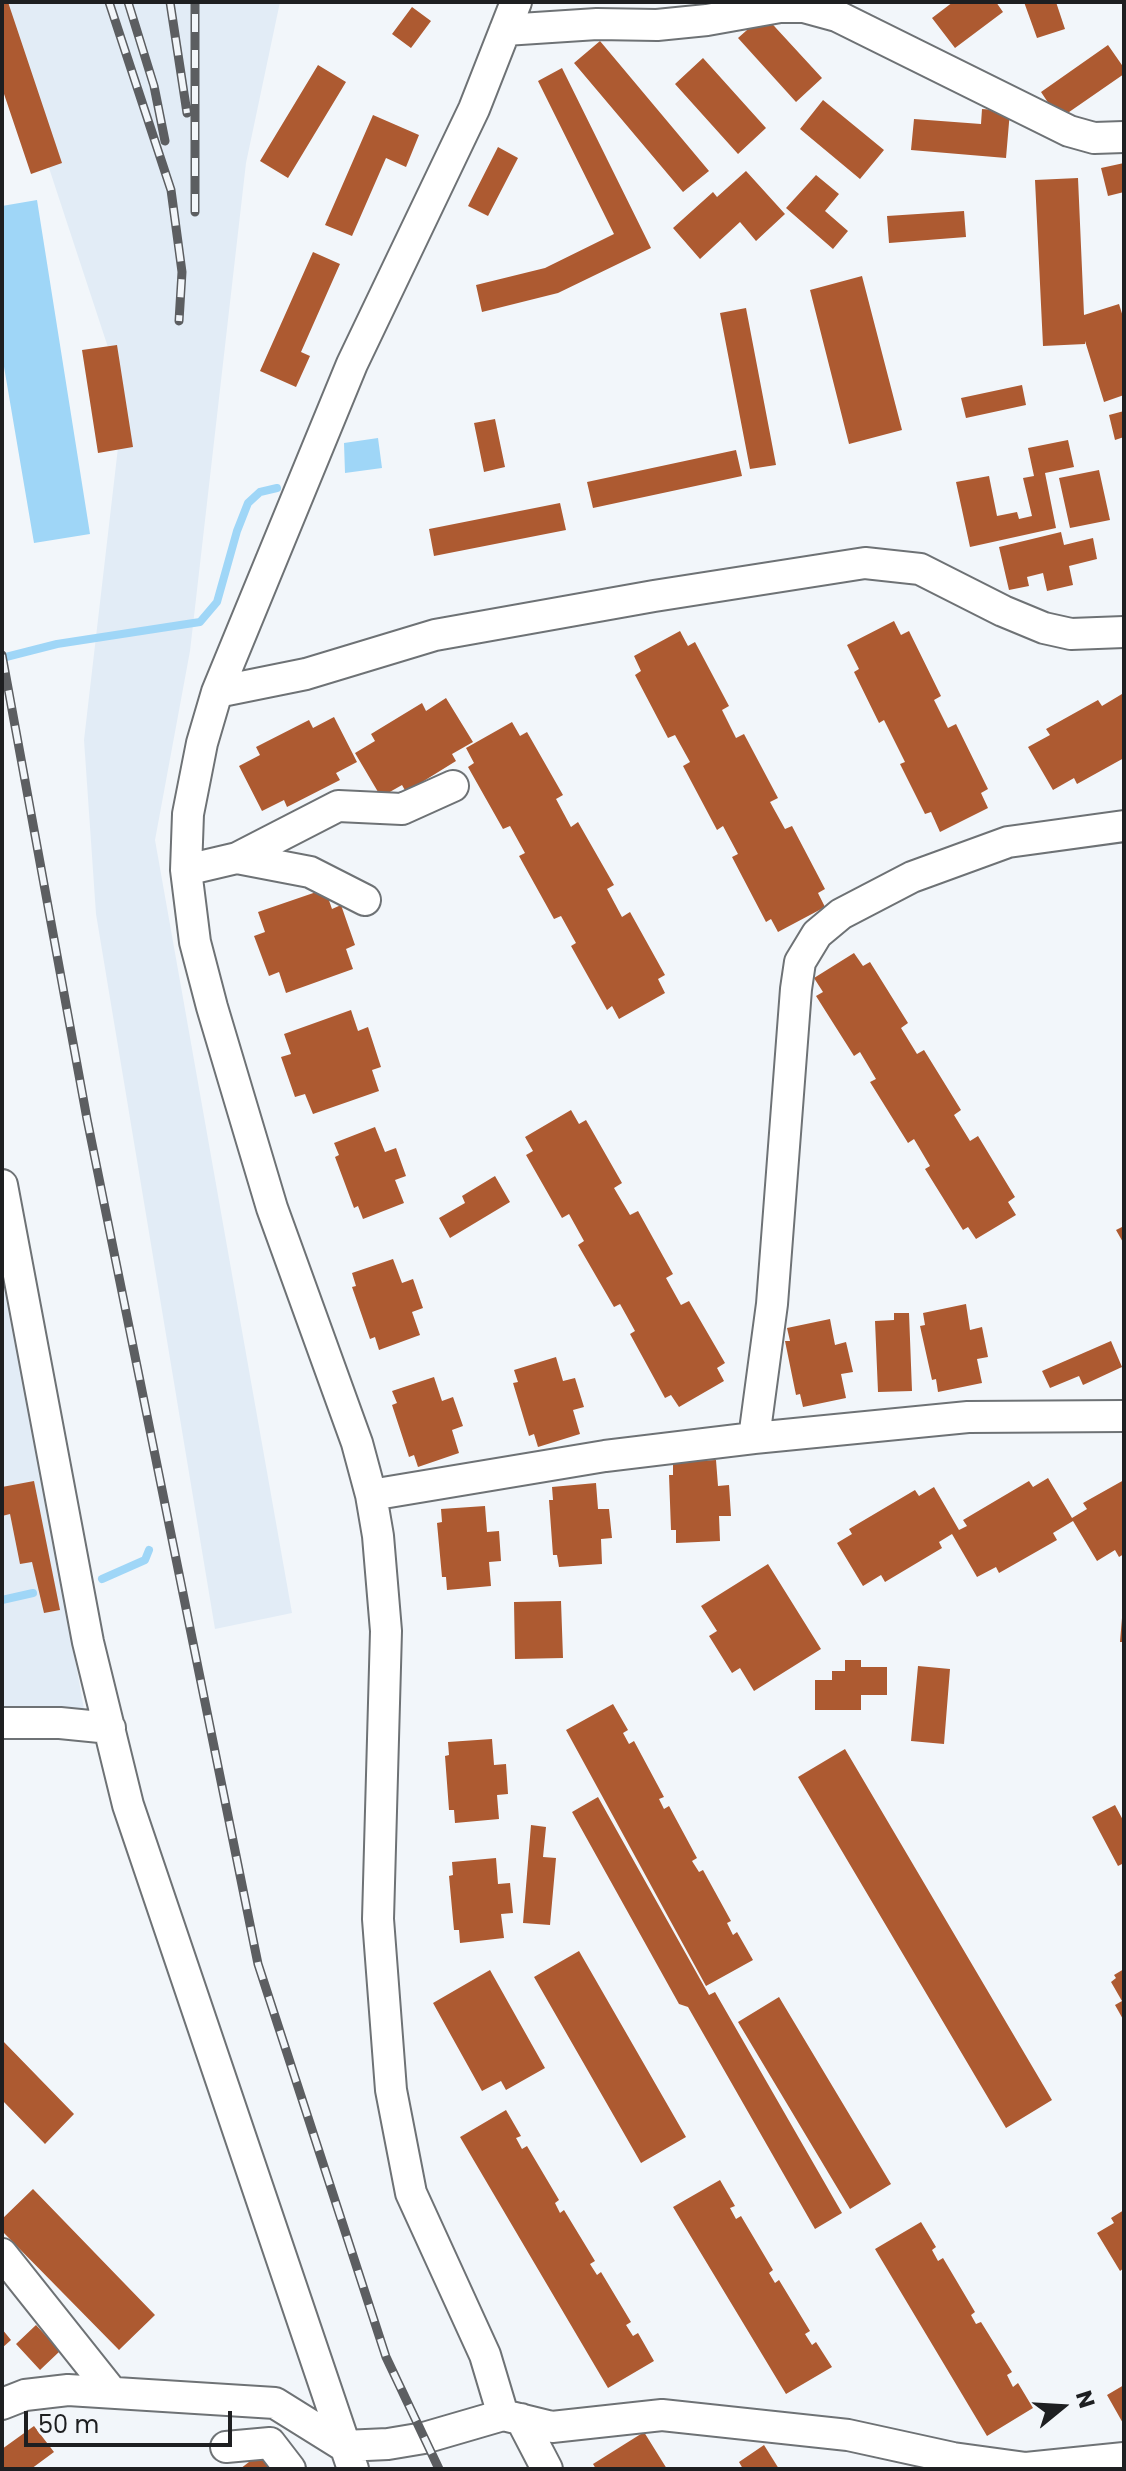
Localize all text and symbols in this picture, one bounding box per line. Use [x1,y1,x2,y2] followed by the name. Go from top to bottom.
[1022,2367,1102,2447] north arrow
[1068,2387,1103,2412] text: N
[28,2395,236,2445] scale bar
[38,2408,99,2441] text: 50 m

